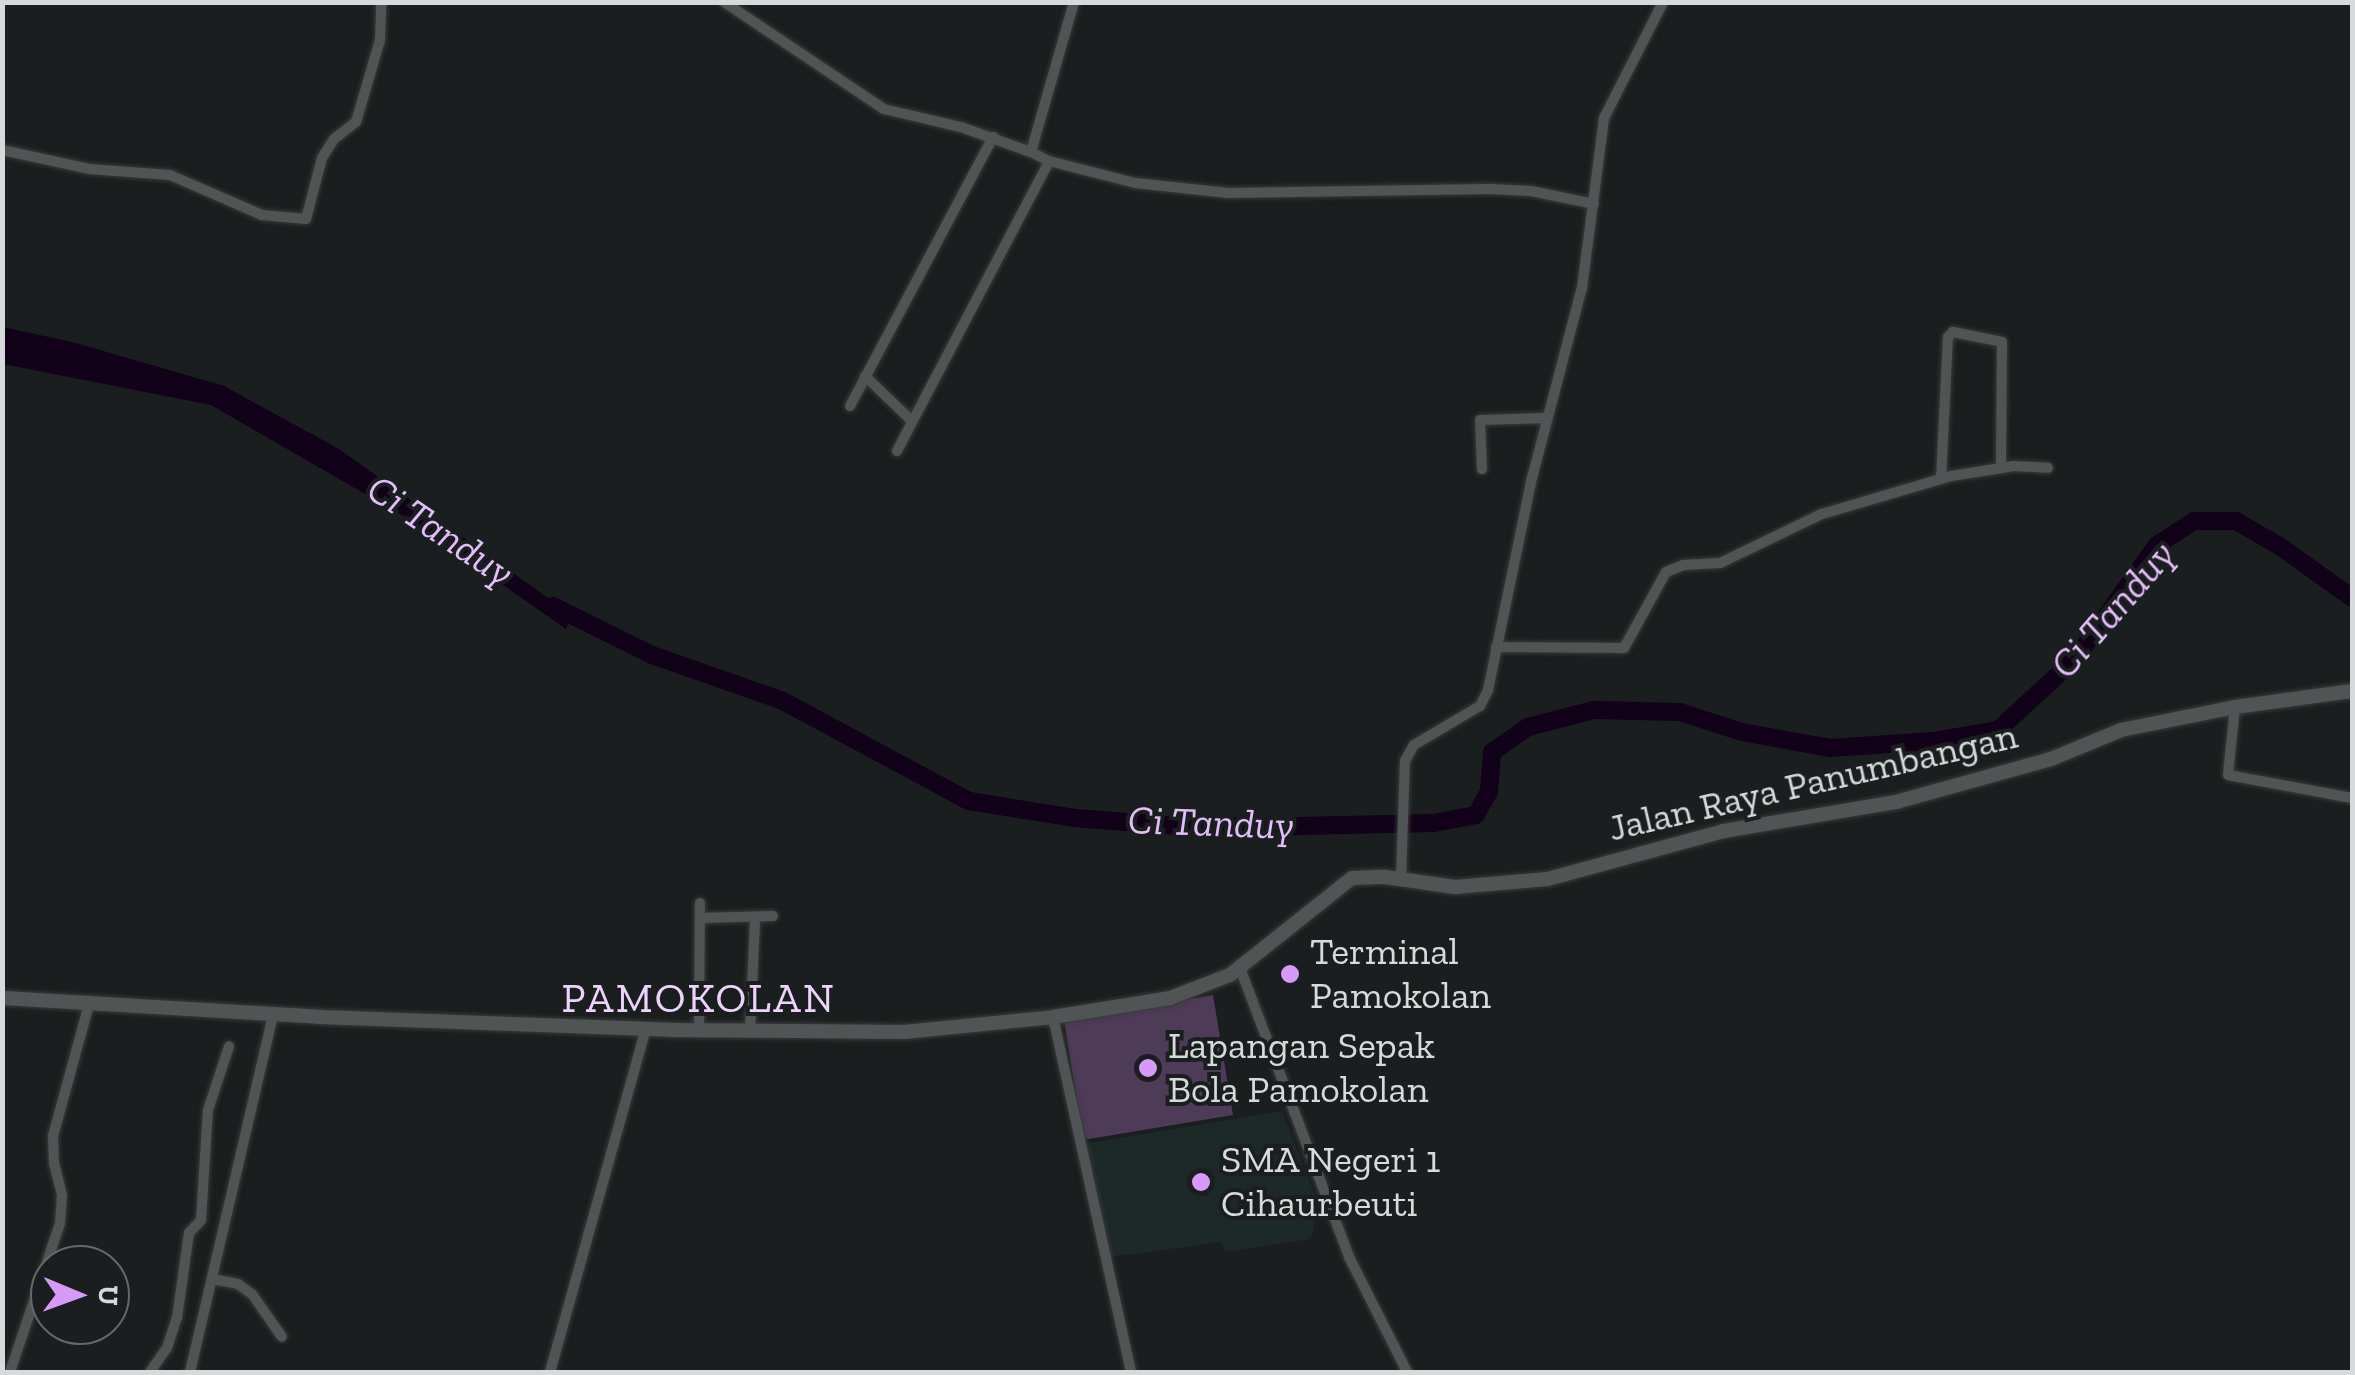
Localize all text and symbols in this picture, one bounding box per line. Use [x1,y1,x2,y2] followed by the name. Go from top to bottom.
[358,463,524,597] water label: Ci Tanduy
[2039,530,2185,688] water label: Ci Tanduy
[1604,713,2022,851] street label: Jalan Raya Panumbangan
[1127,795,1295,849] water label: Ci Tanduy
[1310,929,1491,1018] place label: Terminal Pamokolan
[1279,963,1301,985] marker: Terminal Pamokolan
[561,973,837,1023] district label: PAMOKOLAN
[1168,1023,1435,1112] place label: Lapangan Sepak Bola Pamokolan
[1137,1057,1159,1079] marker: Lapangan Sepak Bola Pamokolan
[1221,1137,1442,1226] place label: SMA Negeri 1 Cihaurbeuti
[1190,1171,1212,1193] marker: SMA Negeri 1 Cihaurbeuti
[30,1245,130,1345] north arrow
[92,1285,125,1306] text: U

